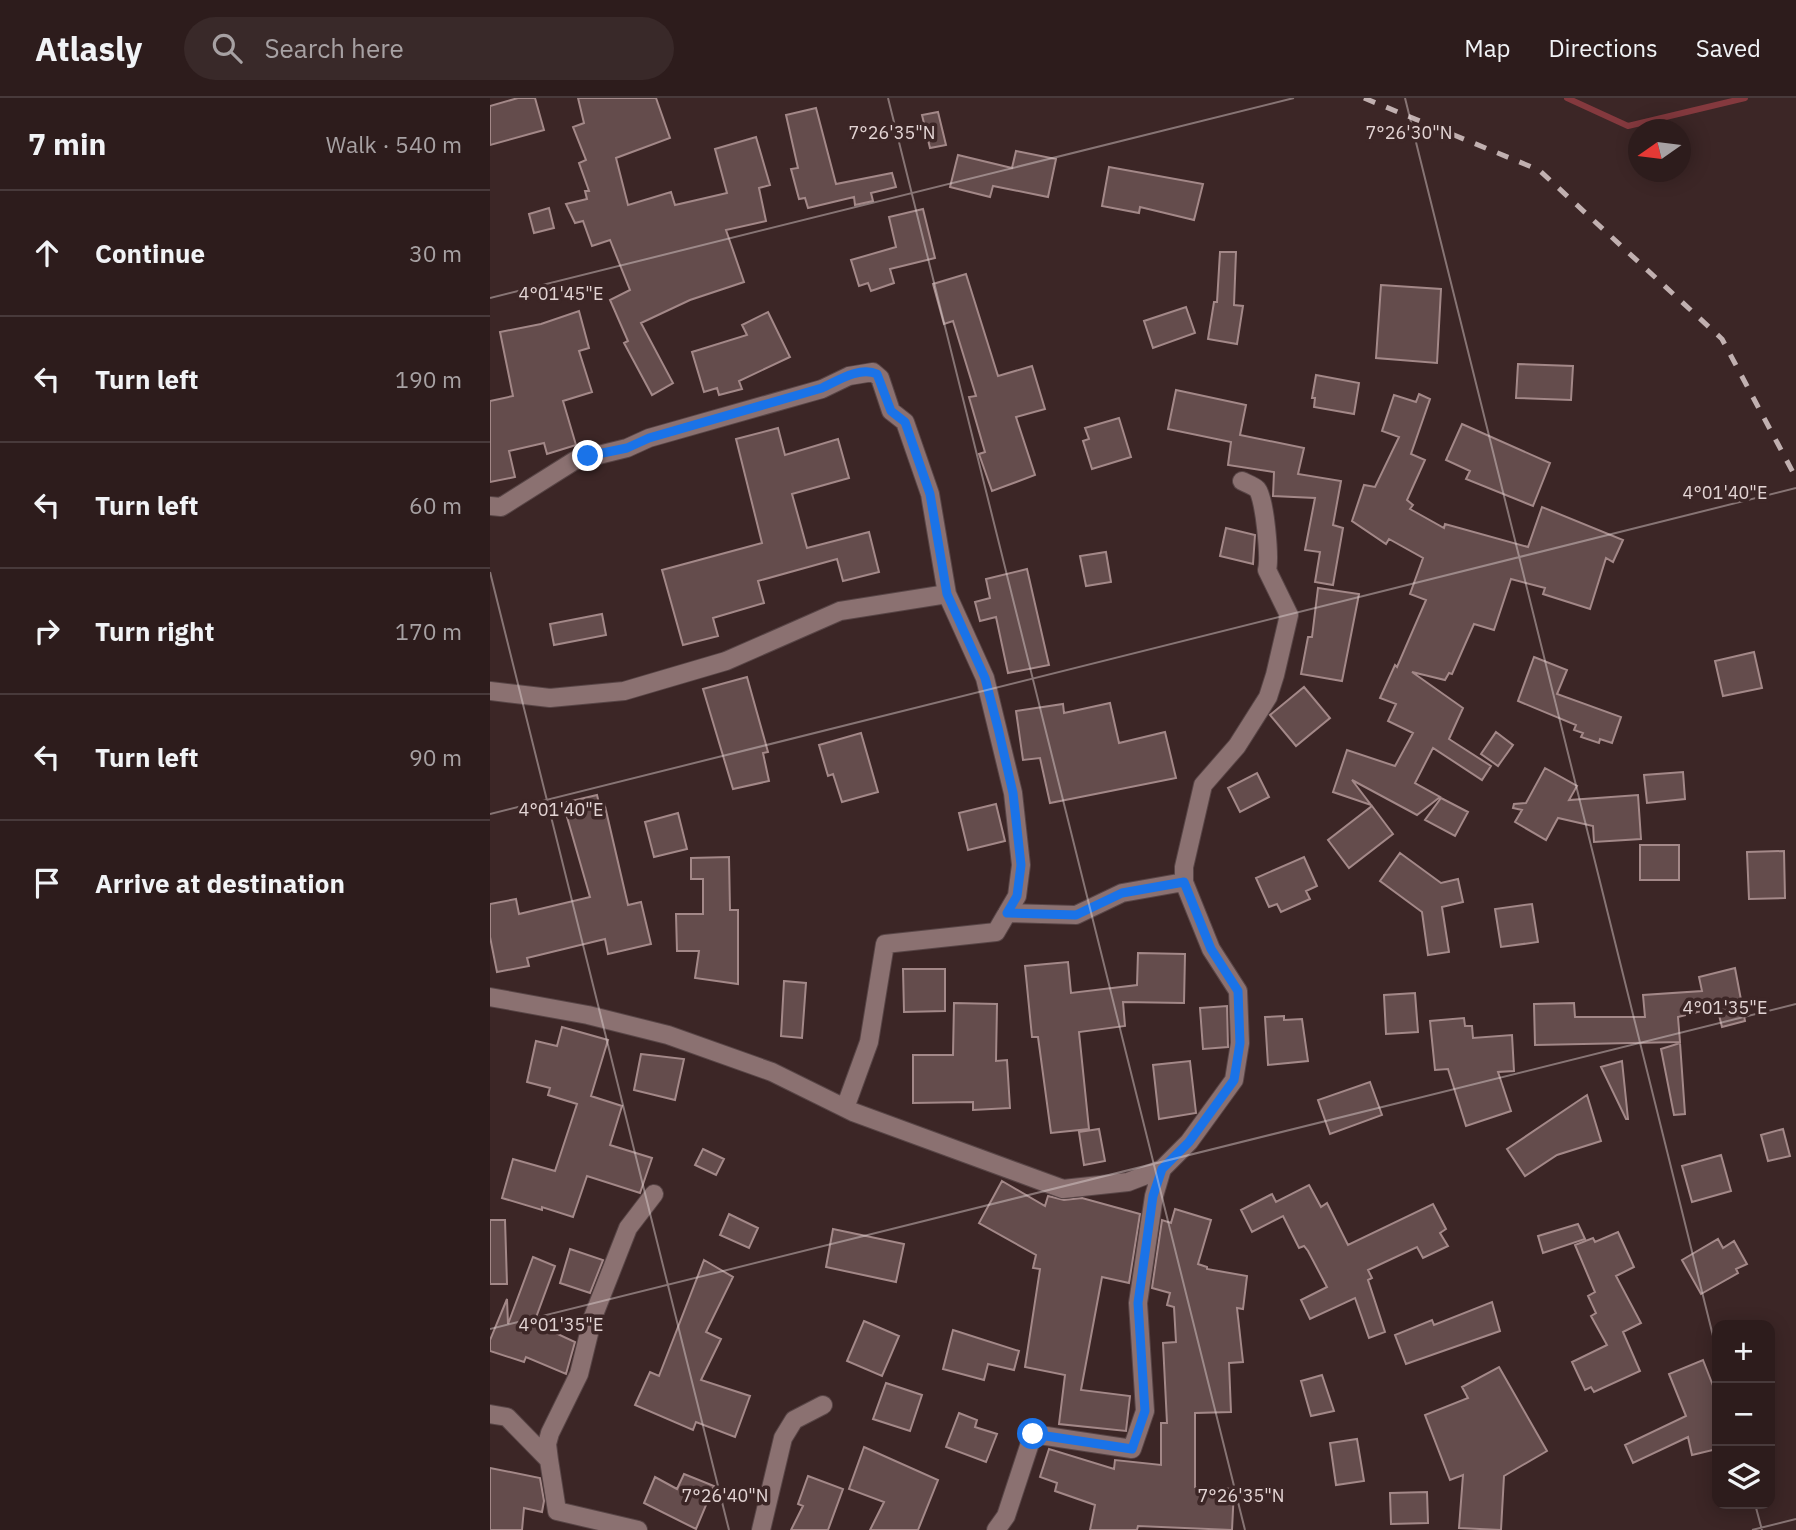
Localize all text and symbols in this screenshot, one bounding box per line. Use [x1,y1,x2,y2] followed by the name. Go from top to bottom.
[184,17,674,80] search box
[35,27,142,70] text: Atlasly
[208,29,246,67] icon: search
[264,31,404,65] text: Search here
[1464,32,1510,64] text: Map
[1548,32,1658,64] text: Directions
[1696,32,1761,64] text: Saved
[1628,119,1691,182] north arrow
[848,121,936,144] text: 7°26'35"N
[1365,121,1453,144] text: 7°26'30"N
[28,124,106,163] text: 7 min
[326,129,462,159] text: Walk · 540 m
[28,234,66,272] icon: ahead
[95,236,205,270] text: Continue
[409,238,462,268] text: 30 m
[519,282,603,305] text: 4°01'45"E
[28,360,66,398] icon: left
[95,362,198,396] text: Turn left
[395,364,462,394] text: 190 m
[572,440,603,471] route end
[1683,481,1767,504] text: 4°01'40"E
[28,486,66,524] icon: left
[95,488,198,522] text: Turn left
[409,490,462,520] text: 60 m
[28,612,66,650] icon: right
[95,614,214,648] text: Turn right
[395,616,462,646] text: 170 m
[28,738,66,776] icon: left
[95,740,198,774] text: Turn left
[409,742,462,772] text: 90 m
[519,798,603,821] text: 4°01'40"E
[28,864,66,902] icon: arrive
[95,866,345,900] text: Arrive at destination
[1683,996,1767,1019] text: 4°01'35"E
[519,1313,603,1336] text: 4°01'35"E
[1712,1320,1775,1509] map controls
[1712,1320,1775,1383] button: +
[1712,1383,1775,1446] button: −
[1017,1418,1048,1449] route start
[1712,1446,1775,1509] button: layers
[681,1484,769,1507] text: 7°26'40"N
[1197,1484,1285,1507] text: 7°26'35"N

